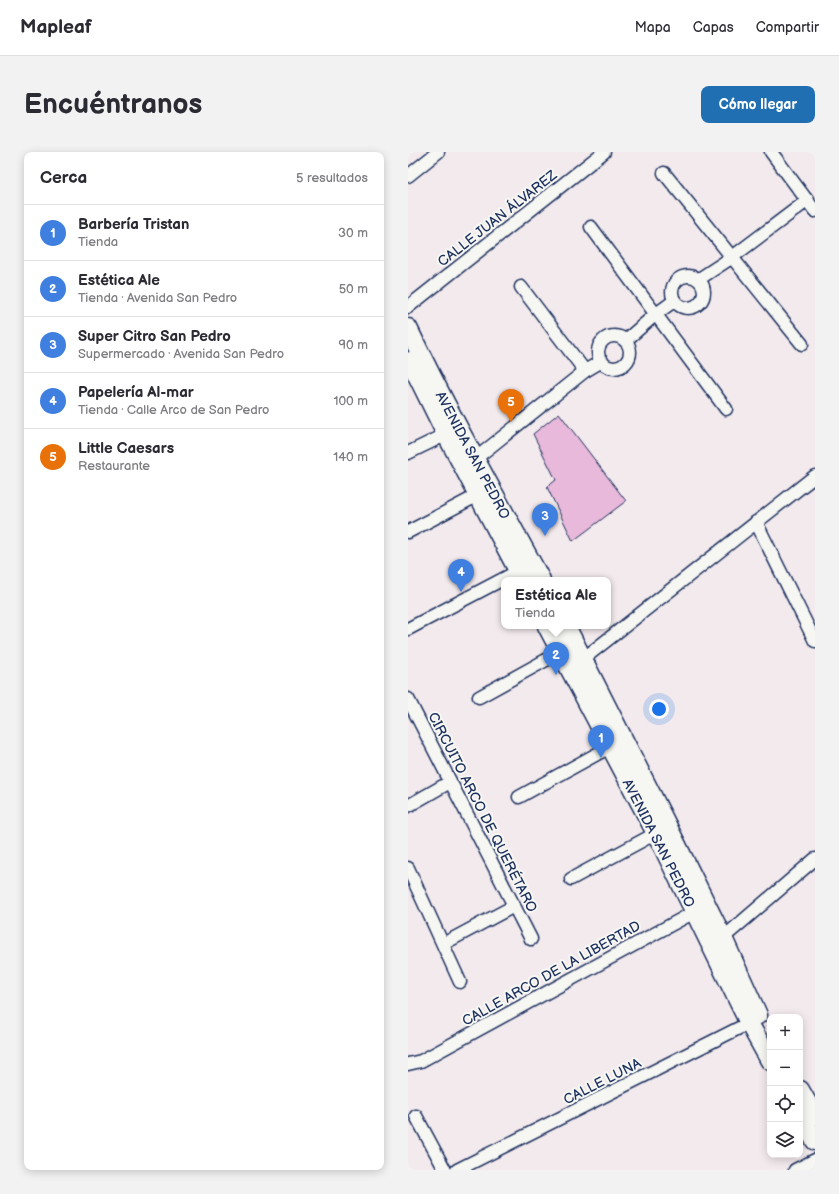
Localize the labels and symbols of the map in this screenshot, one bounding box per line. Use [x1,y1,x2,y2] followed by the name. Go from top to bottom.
[434,166,561,270] street label: CALLE JUAN ÁLVAREZ
[432,388,514,522] street label: AVENIDA SAN PEDRO
[498,389,524,422] pin: 5
[532,503,558,536] pin: 3
[448,559,474,592] pin: 4
[543,642,569,675] pin: 2
[649,699,669,719] your location
[425,709,542,915] street label: CIRCUITO ARCO DE QUERÉTARO
[588,725,614,758] pin: 1
[619,776,699,911] street label: AVENIDA SAN PEDRO
[459,917,643,1030] street label: CALLE ARCO DE LA LIBERTAD
[561,1054,644,1108] street label: CALLE LUNA

